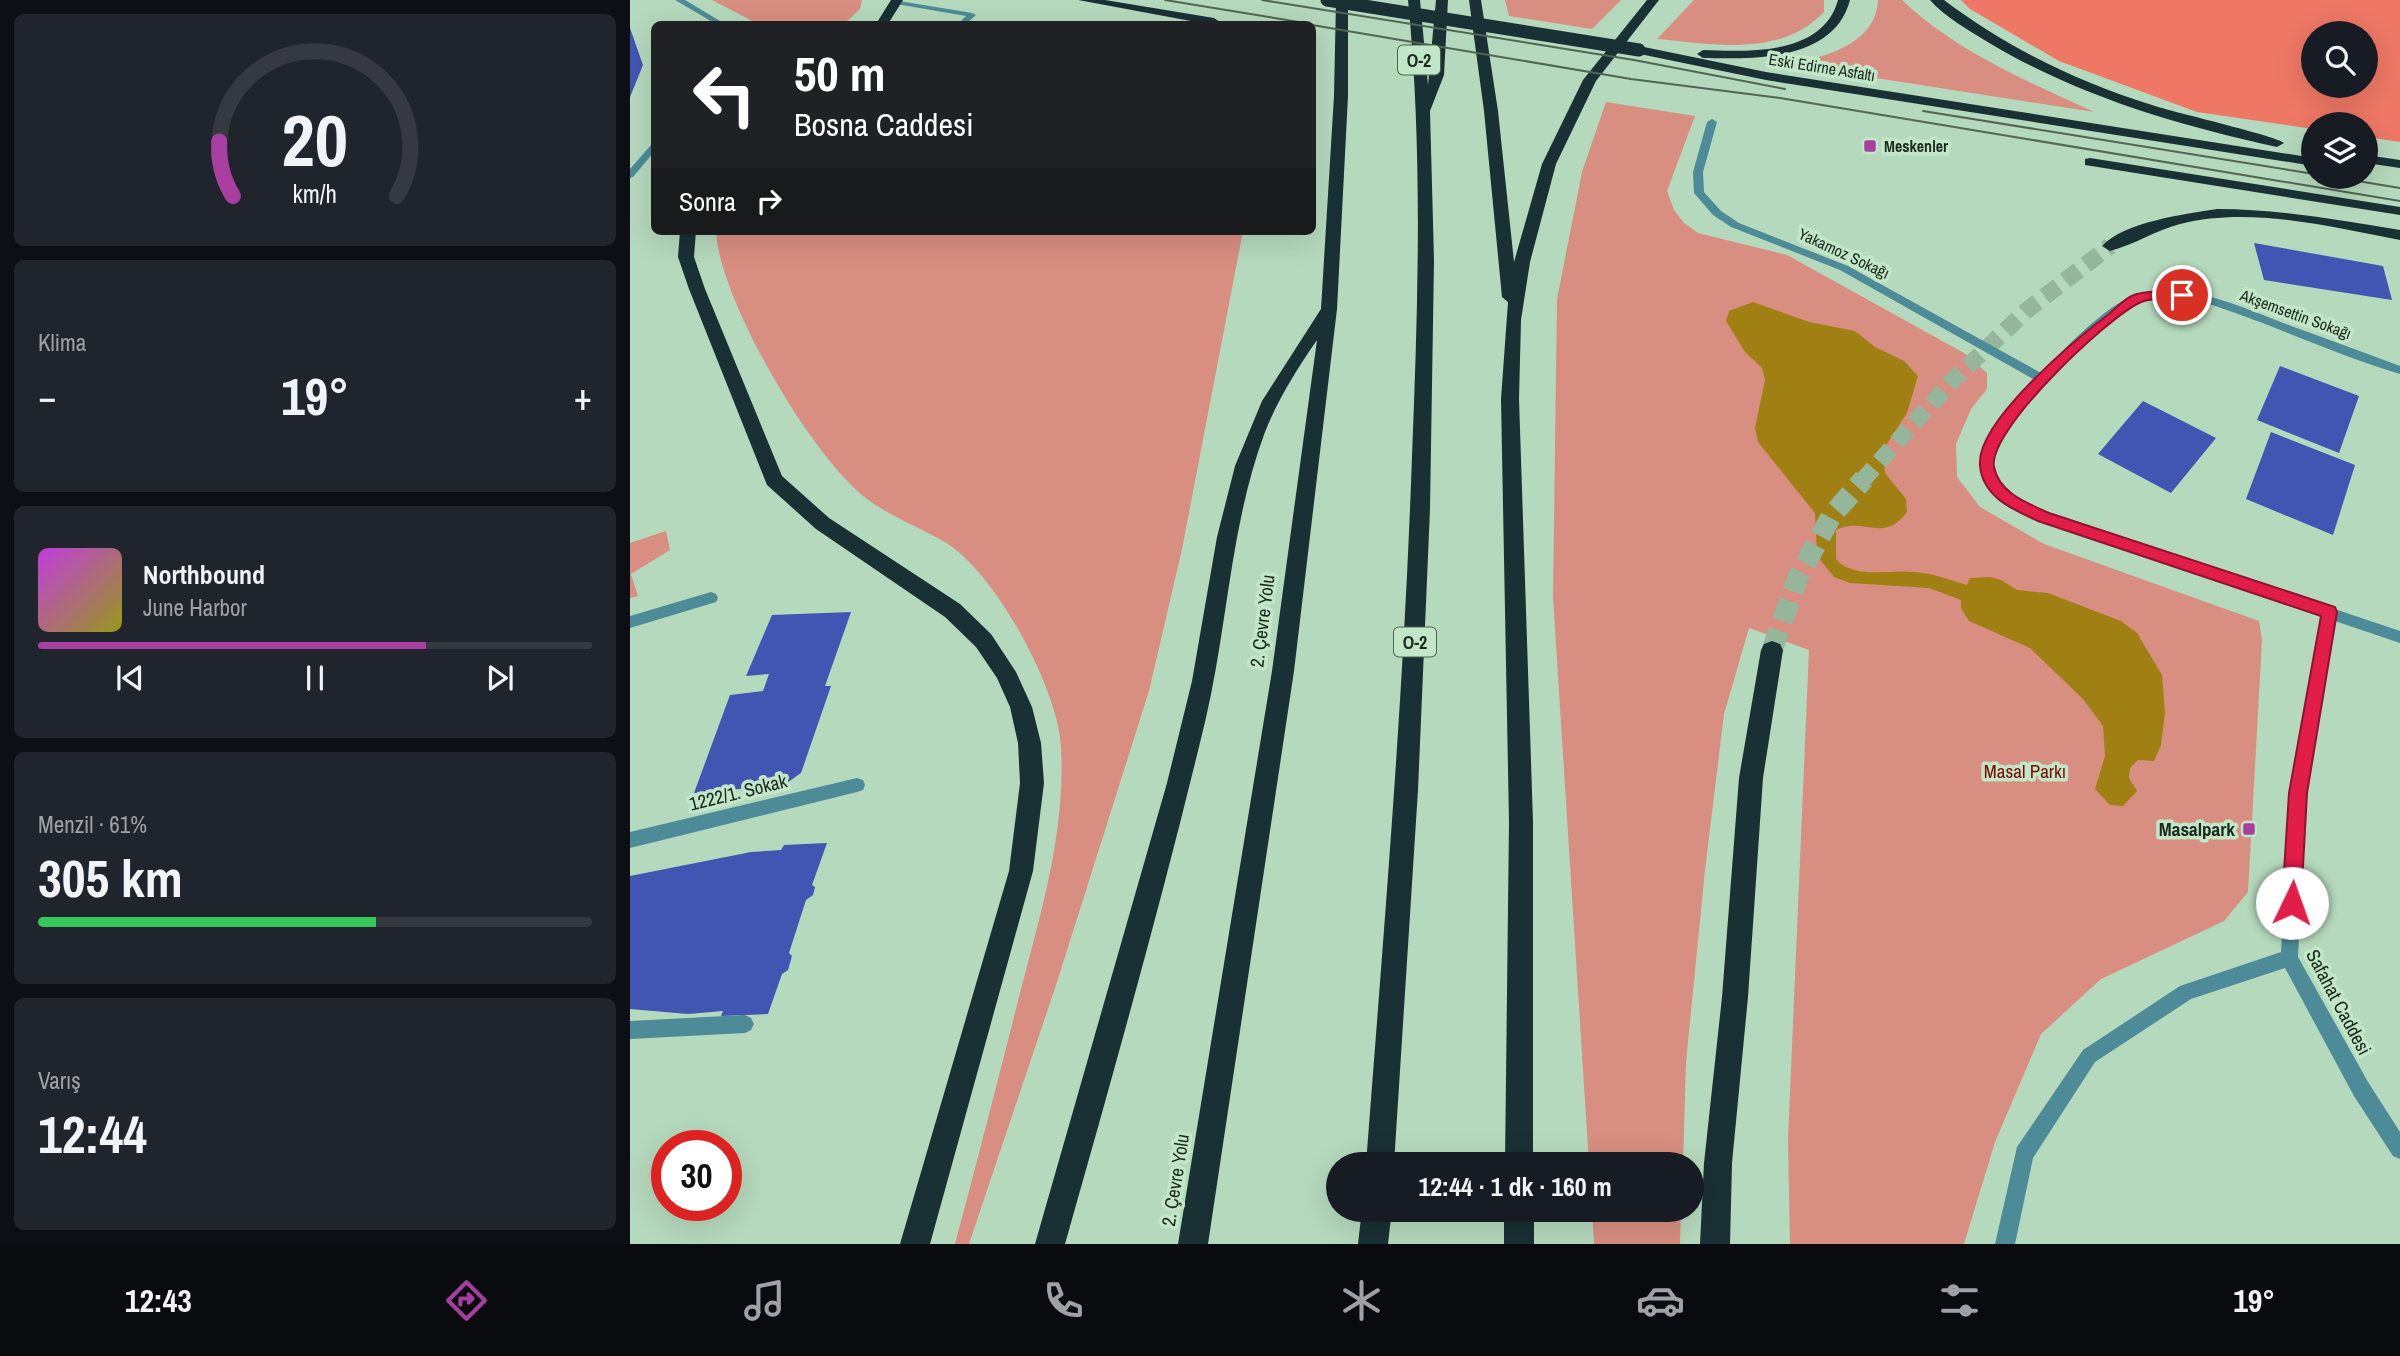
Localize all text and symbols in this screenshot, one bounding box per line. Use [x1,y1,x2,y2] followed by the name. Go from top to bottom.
[2301,21,2378,189] map controls
[2301,21,2378,98] button: search
[794,40,886,106] text: 50 m
[1398,46,1440,74] road number: O-2
[1767,48,1877,86] street label: Eski Edirne Asfaltı
[679,49,770,140] icon: left
[282,91,348,189] text: 20
[794,103,973,146] text: Bosna Caddesi
[2301,112,2378,189] button: layers
[1884,135,1949,157] place label: Meskenler
[1862,138,1878,154] marker: Meskenler
[293,177,337,211] text: km/h
[750,182,788,220] icon: right
[679,184,736,219] text: Sonra
[1795,222,1893,284] street label: Yakamoz Sokağı
[2152,265,2212,325] pin
[2163,276,2201,314] icon: arrive
[2236,283,2355,344] street label: Akşemsettin Sokağı
[38,327,86,358] text: Klima
[281,361,349,431] text: 19°
[38,371,56,422] text: −
[574,371,592,422] text: +
[143,557,265,592] text: Northbound
[1243,573,1281,669] street label: 2. Çevre Yolu
[143,592,247,623] text: June Harbor
[1394,628,1436,656] road number: O-2
[111,659,149,697] icon: previous
[296,659,334,697] icon: pause
[481,659,519,697] icon: next
[1984,758,2066,784] park label: Masal Parkı
[687,767,790,817] street label: 1222/1. Sokak
[38,809,147,840] text: Menzil · 61%
[2159,816,2235,842] place label: Masalpark
[2241,821,2257,837] marker: Masalpark
[38,843,183,913] text: 305 km
[2255,866,2329,940] position arrow
[2300,945,2378,1059] street label: Safahat Caddesi
[38,1065,81,1096] text: Varış
[38,1099,147,1169] text: 12:44
[651,1130,742,1221] speed limit sign: 30
[1155,1132,1195,1228] street label: 2. Çevre Yolu
[1418,1169,1612,1204] text: 12:44 · 1 dk · 160 m
[442,1276,491,1325] icon: directions
[740,1276,789,1325] icon: music
[1039,1276,1088,1325] icon: phone
[1337,1276,1386,1325] icon: climate
[1636,1276,1685,1325] icon: car
[1935,1276,1984,1325] icon: filters
[125,1279,192,1322] text: 12:43
[2233,1279,2275,1322] text: 19°

